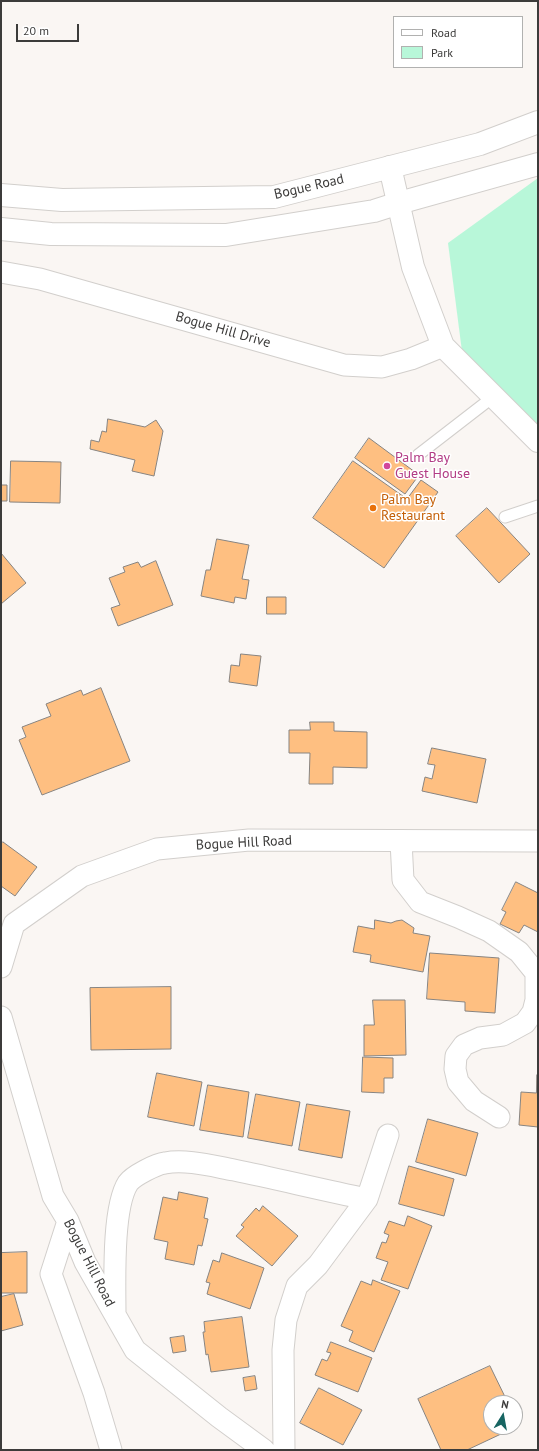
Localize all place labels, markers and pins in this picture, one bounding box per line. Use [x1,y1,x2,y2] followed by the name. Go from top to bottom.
[395,450,470,482] place label: Palm Bay Guest House
[382,461,392,471] marker: Palm Bay Guest House
[381,492,445,524] place label: Palm Bay Restaurant
[368,503,378,513] marker: Palm Bay Restaurant

